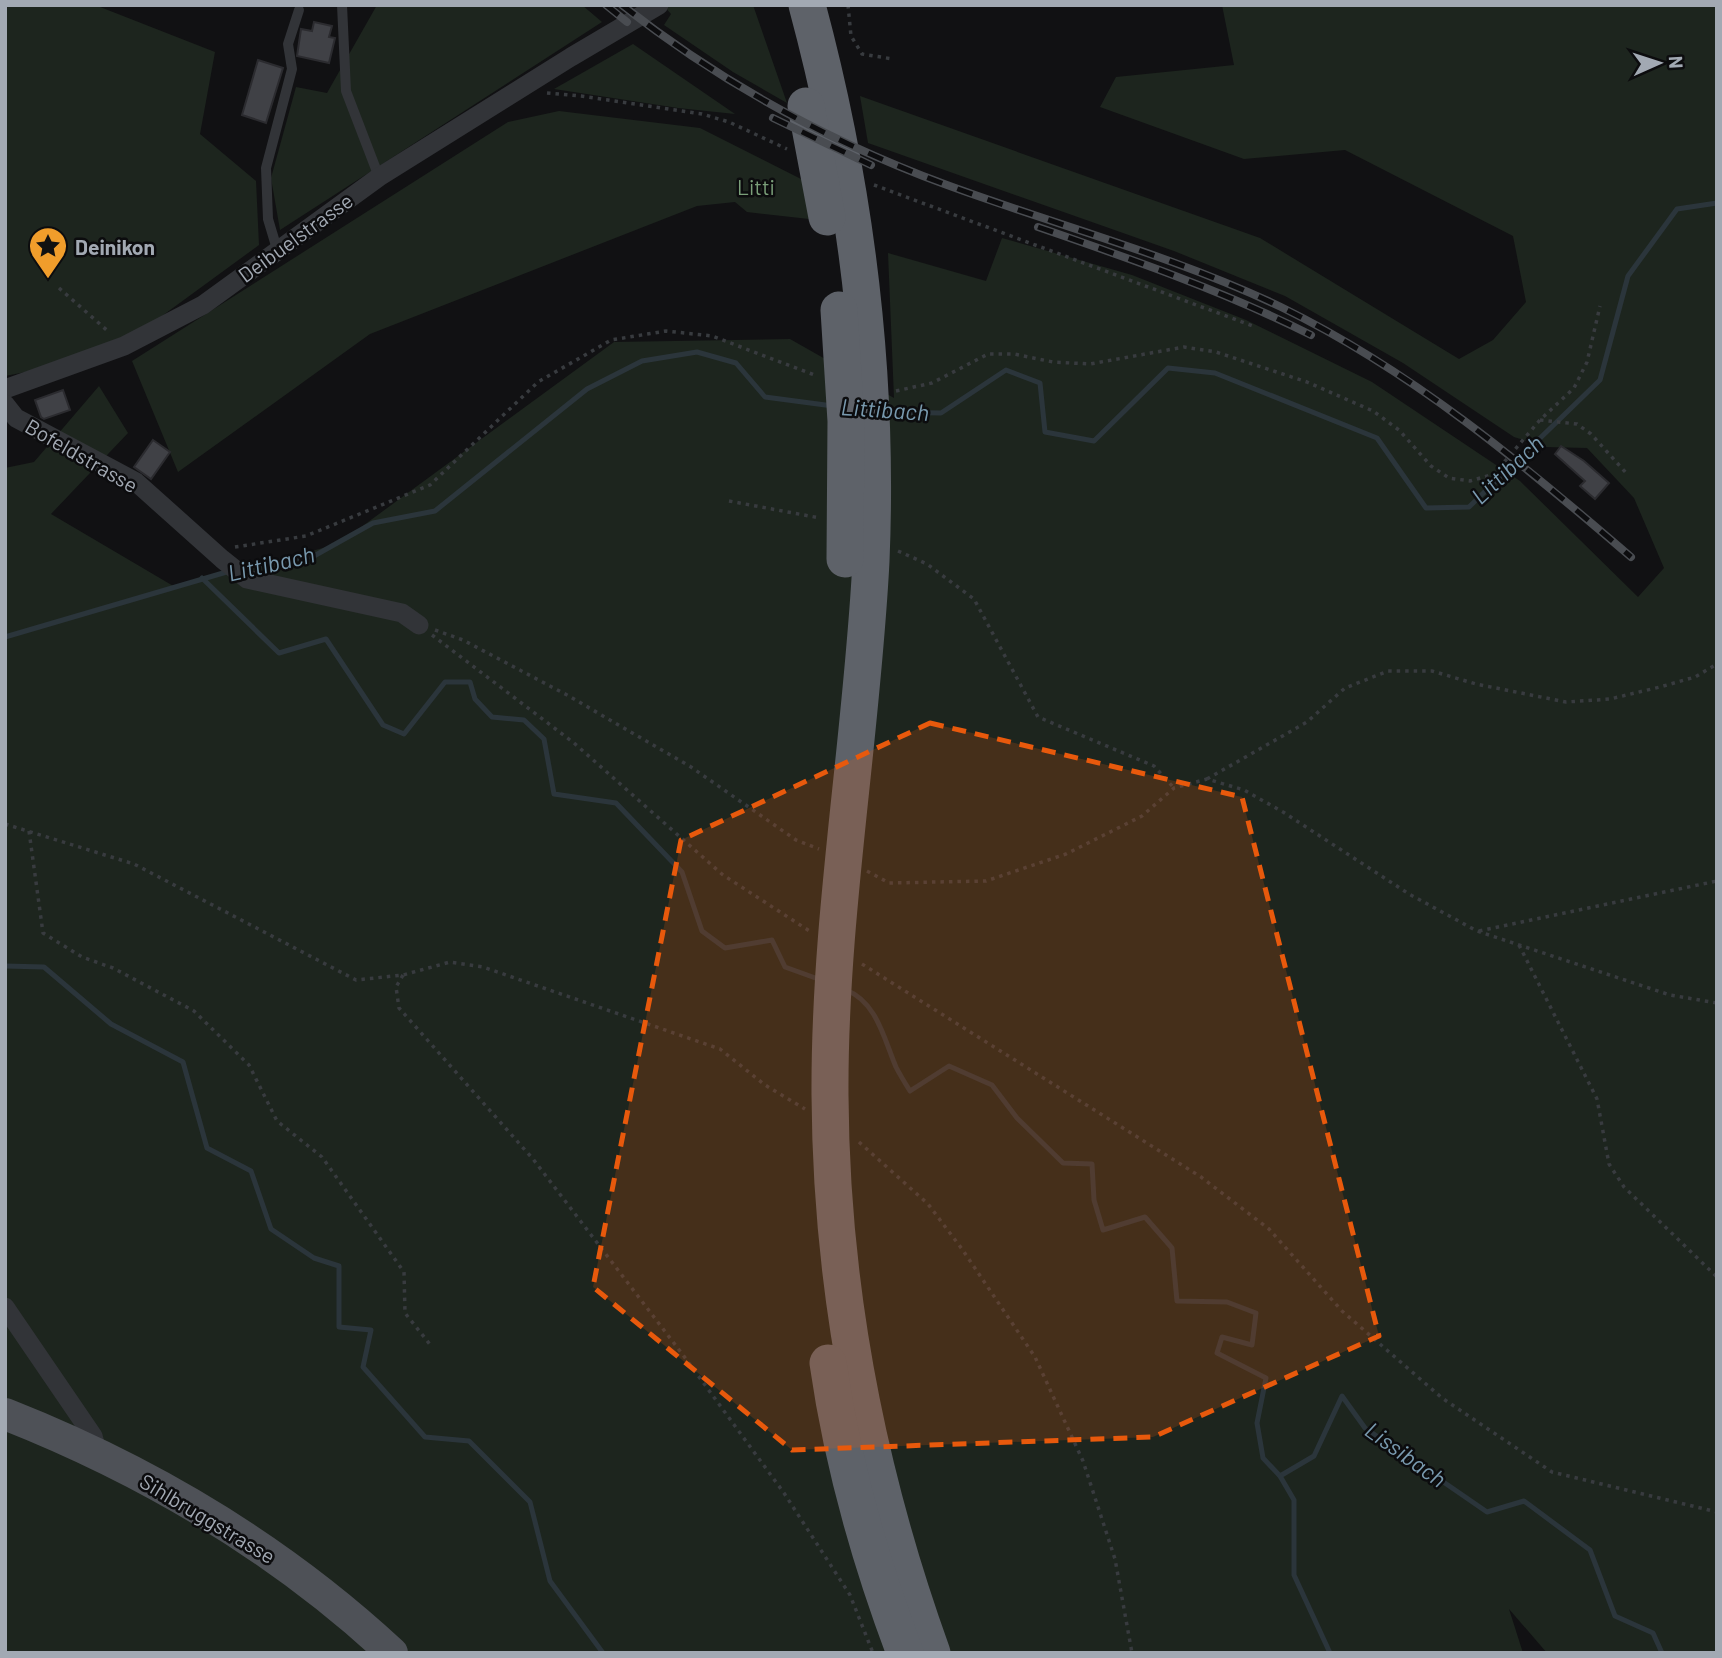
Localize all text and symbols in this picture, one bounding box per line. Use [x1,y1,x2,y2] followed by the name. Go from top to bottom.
[1624,28,1694,98] north arrow
[1665,55,1688,69] text: N
[737,174,775,199] park label: Litti
[233,187,357,287] street label: Deibuelstrasse
[27,225,69,280] place icon: Deinikon
[75,234,155,259] place label: Deinikon
[840,392,930,426] water label: Littibach
[21,413,143,497] street label: Bofeldstrasse
[1465,429,1549,509] water label: Littibach
[225,539,317,587] water label: Littibach
[1360,1415,1452,1493] water label: Lissibach
[136,1468,280,1568] street label: Sihlbruggstrasse

